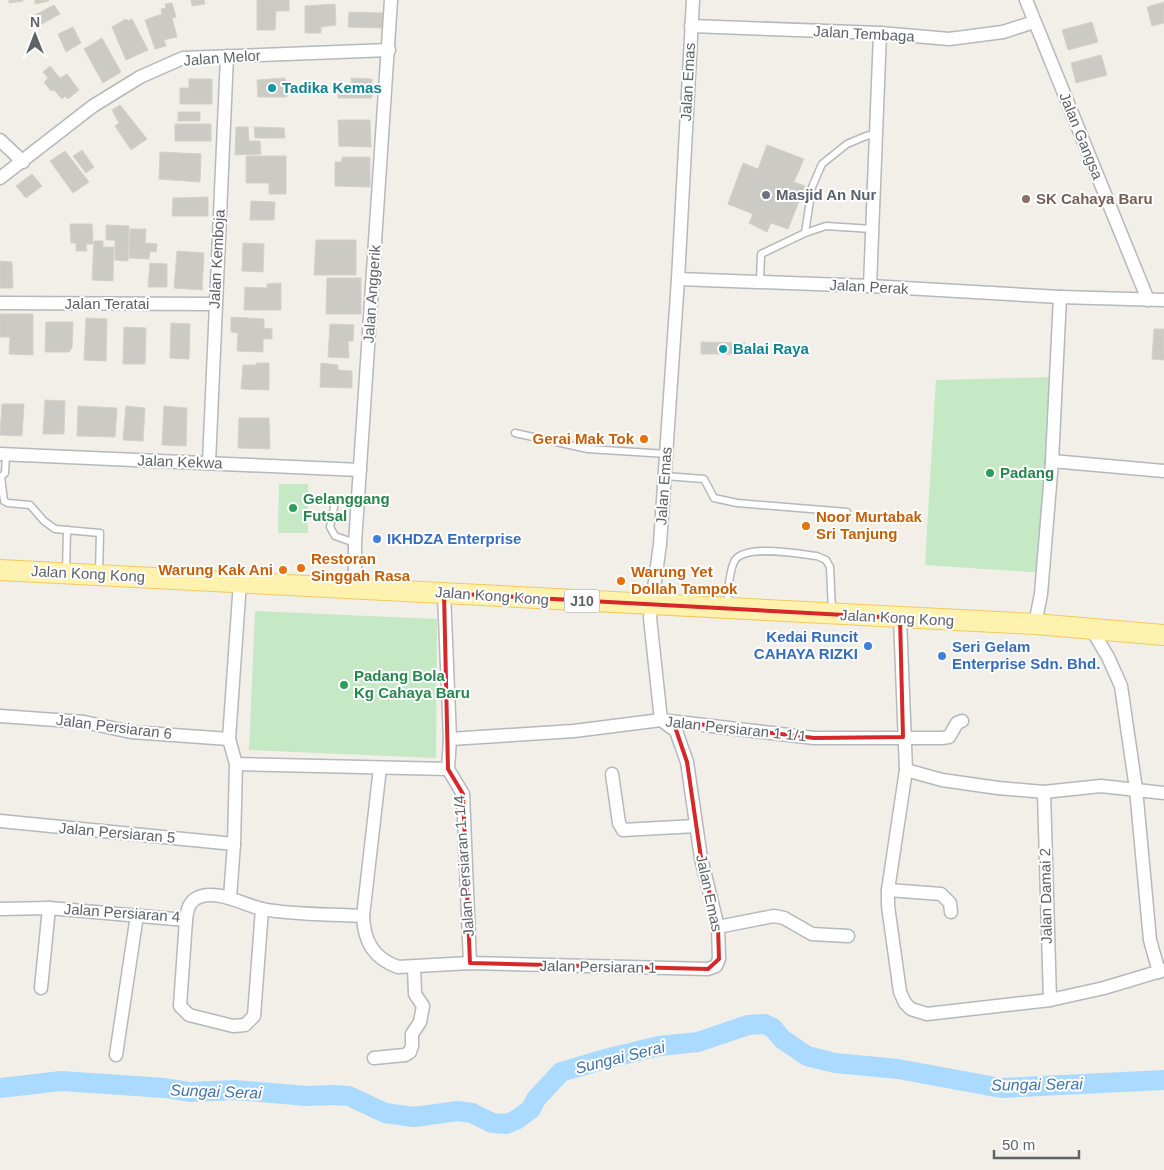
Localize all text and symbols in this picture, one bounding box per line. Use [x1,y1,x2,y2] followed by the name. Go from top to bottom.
[10,10,60,60] north arrow
[30,14,40,30] text: N
[813,22,916,45] street label: Jalan Tembaga
[677,42,698,122] street label: Jalan Emas
[183,46,261,69] street label: Jalan Melor
[282,79,382,96] place label: Tadika Kemas
[266,82,278,94] marker: Tadika Kemas
[1056,90,1107,183] street label: Jalan Gangsa
[776,186,876,203] place label: Masjid An Nur
[760,189,772,201] marker: Masjid An Nur
[1036,190,1153,207] place label: SK Cahaya Baru
[1020,193,1032,205] marker: SK Cahaya Baru
[205,208,228,309] street label: Jalan Kemboja
[360,244,383,344] street label: Jalan Anggerik
[829,276,910,297] street label: Jalan Perak
[65,295,149,312] street label: Jalan Teratai
[733,340,810,357] place label: Balai Raya
[717,343,729,355] marker: Balai Raya
[533,430,635,447] place label: Gerai Mak Tok
[638,433,650,445] marker: Gerai Mak Tok
[652,446,675,526] street label: Jalan Emas
[137,452,223,472] street label: Jalan Kekwa
[1000,464,1054,481] place label: Padang
[984,467,996,479] marker: Padang
[303,490,390,524] place label: Gelanggang Futsal
[287,502,299,514] marker: Gelanggang Futsal
[816,508,923,542] place label: Noor Murtabak Sri Tanjung
[800,520,812,532] marker: Noor Murtabak Sri Tanjung
[387,530,521,547] place label: IKHDZA Enterprise
[371,533,383,545] marker: IKHDZA Enterprise
[311,550,411,584] place label: Restoran Singgah Rasa
[158,561,273,578] place label: Warung Kak Ani
[31,562,146,585] street label: Jalan Kong Kong
[295,562,307,574] marker: Restoran Singgah Rasa
[631,563,738,597] place label: Warung Yet Dollah Tampok
[277,564,289,576] marker: Warung Kak Ani
[615,575,627,587] marker: Warung Yet Dollah Tampok
[434,583,550,608] street label: Jalan Kong Kong
[564,590,600,612] road number: J10
[840,606,955,629] street label: Jalan Kong Kong
[754,628,858,662] place label: Kedai Runcit CAHAYA RIZKI
[952,638,1100,672] place label: Seri Gelam Enterprise Sdn. Bhd.
[862,640,874,652] marker: Kedai Runcit CAHAYA RIZKI
[936,650,948,662] marker: Seri Gelam Enterprise Sdn. Bhd.
[354,667,470,701] place label: Padang Bola Kg Cahaya Baru
[338,679,350,691] marker: Padang Bola Kg Cahaya Baru
[55,711,173,742] street label: Jalan Persiaran 6
[665,713,807,744] street label: Jalan Persiaran 1 1/1
[450,795,477,937] street label: Jalan Persiaran 1 1/4
[58,819,176,846] street label: Jalan Persiaran 5
[1036,848,1055,944] street label: Jalan Damai 2
[693,853,726,933] street label: Jalan Emas
[63,900,181,925] street label: Jalan Persiaran 4
[540,957,657,976] street label: Jalan Persiaran 1
[574,1038,667,1077] water label: Sungai Serai
[991,1075,1083,1094] water label: Sungai Serai
[170,1081,263,1102] water label: Sungai Serai
[994,1128,1079,1160] scale bar
[1002,1136,1035,1153] text: 50 m

